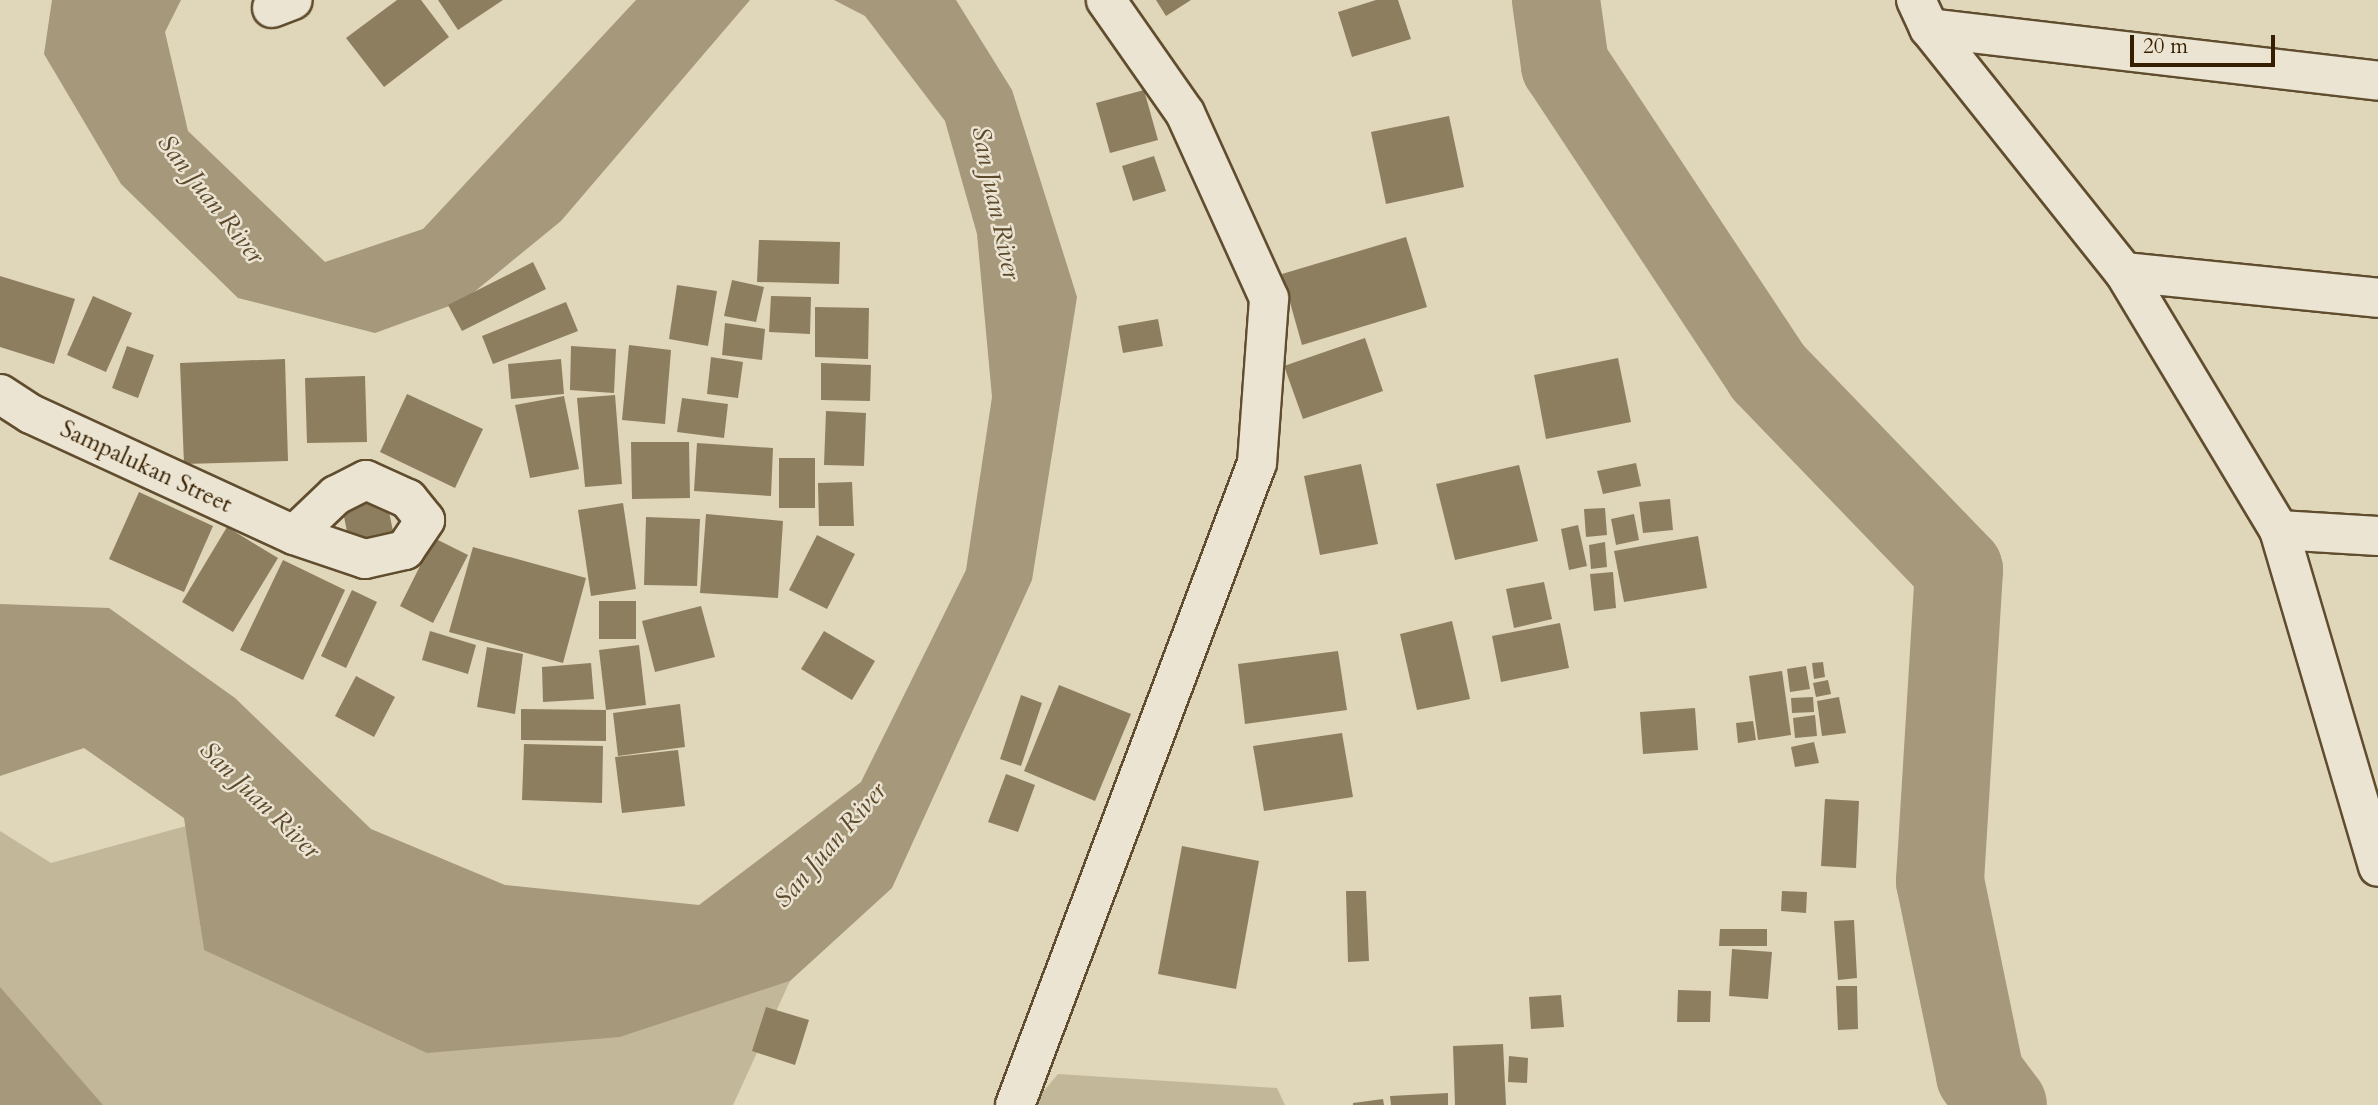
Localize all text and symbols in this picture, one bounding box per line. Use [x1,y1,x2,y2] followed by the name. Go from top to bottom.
[2133,21,2278,65] scale bar
[2143,32,2188,61] text: 20 m
[965,124,1027,282] water label: San Juan River
[151,128,271,270] water label: San Juan River
[56,415,236,519] street label: Sampalukan Street
[193,735,327,865] water label: San Juan River
[767,776,893,914] water label: San Juan River

